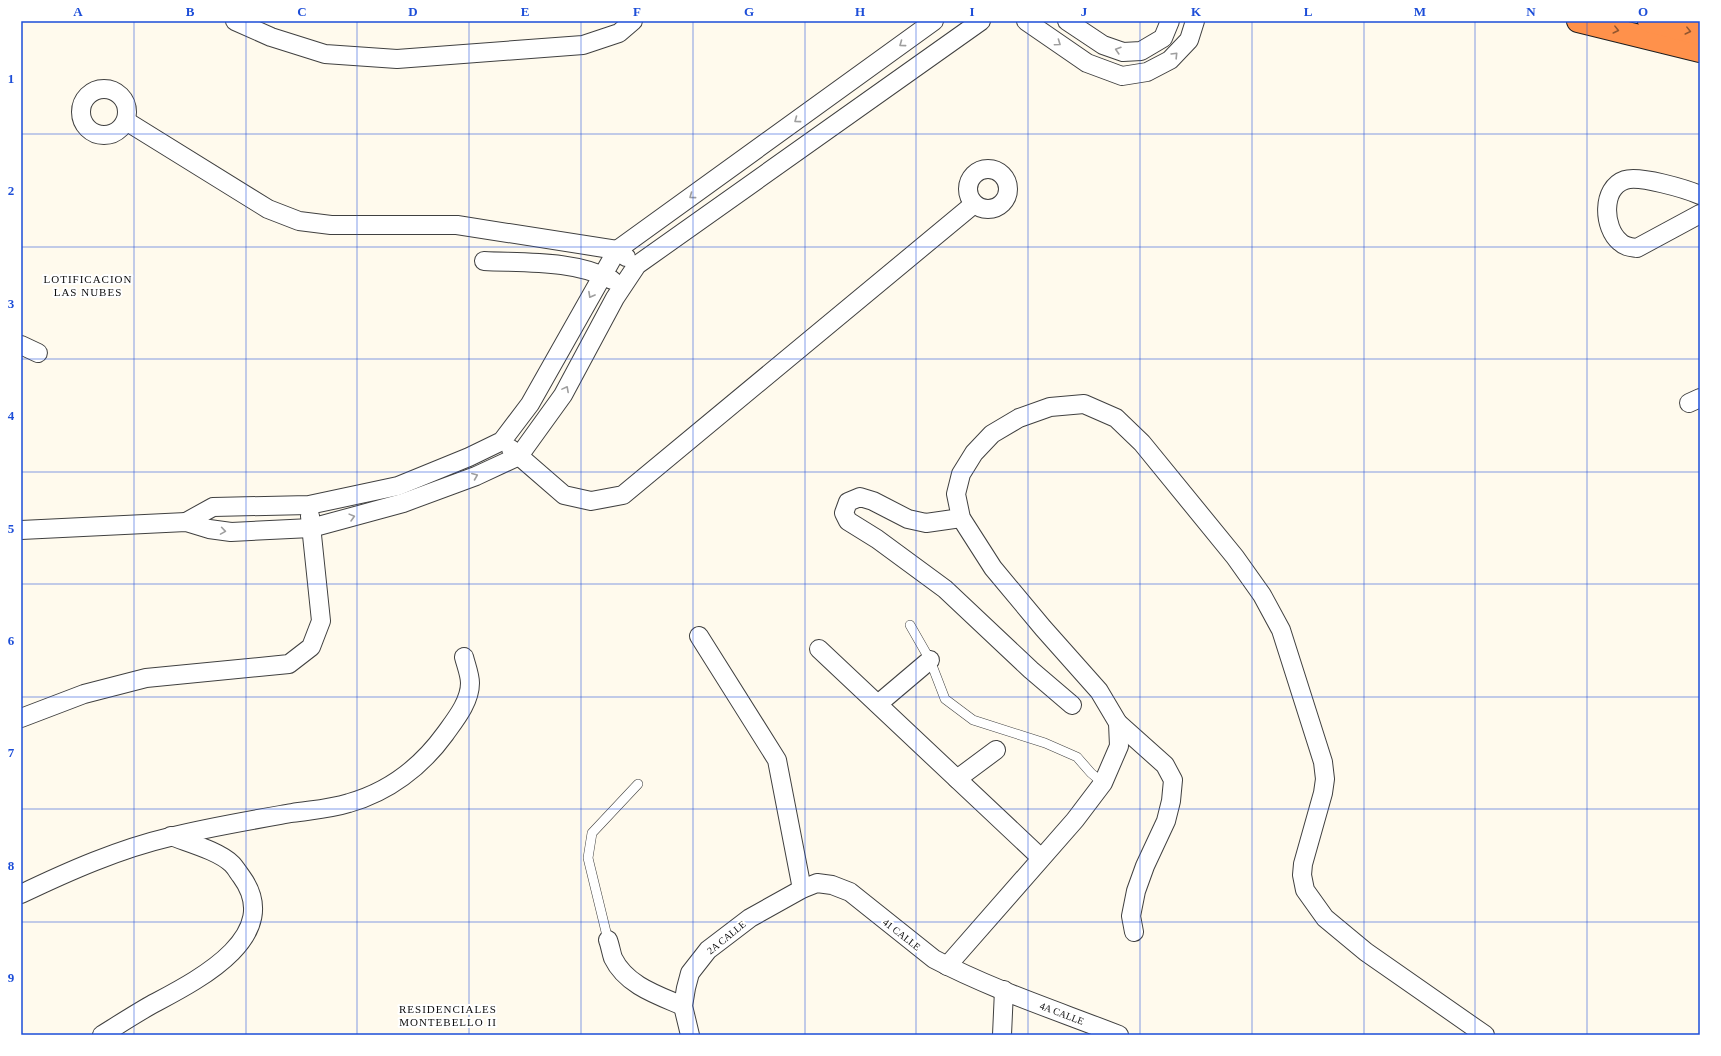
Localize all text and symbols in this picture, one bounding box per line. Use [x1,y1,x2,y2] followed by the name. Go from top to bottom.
[73,4,83,19] text: A
[186,4,195,19] text: B
[297,4,307,19] text: C
[408,4,418,19] text: D
[521,4,529,19] text: E
[633,4,641,19] text: F
[744,4,754,19] text: G
[855,4,865,19] text: H
[969,4,975,19] text: I
[1081,4,1088,19] text: J
[1191,4,1202,19] text: K
[1304,4,1313,19] text: L
[1414,4,1426,19] text: M
[1526,4,1536,19] text: N
[1638,4,1648,19] text: O
[1613,26,1619,34] one-way arrow
[1685,26,1691,34] one-way arrow
[1054,38,1061,45] one-way arrow
[900,39,907,46] one-way arrow
[1115,46,1122,54] one-way arrow
[1170,52,1177,60] one-way arrow
[8,71,14,86] text: 1
[794,115,801,123] one-way arrow
[8,183,14,198] text: 2
[689,191,696,198] one-way arrow
[44,273,133,298] district label: LOTIFICACION LAS NUBES
[588,291,595,298] one-way arrow
[8,296,15,311] text: 3
[561,386,568,394] one-way arrow
[8,408,15,423] text: 4
[471,473,478,481] one-way arrow
[348,513,355,522] one-way arrow
[8,521,15,536] text: 5
[220,526,227,535] one-way arrow
[8,633,15,648] text: 6
[8,745,15,760] text: 7
[8,858,15,873] text: 8
[881,916,923,952] street label: 41 CALLE
[705,919,748,956] street label: 2A CALLE
[8,970,15,985] text: 9
[1038,1000,1085,1027] street label: 4A CALLE
[399,1003,497,1028] district label: RESIDENCIALES MONTEBELLO II

